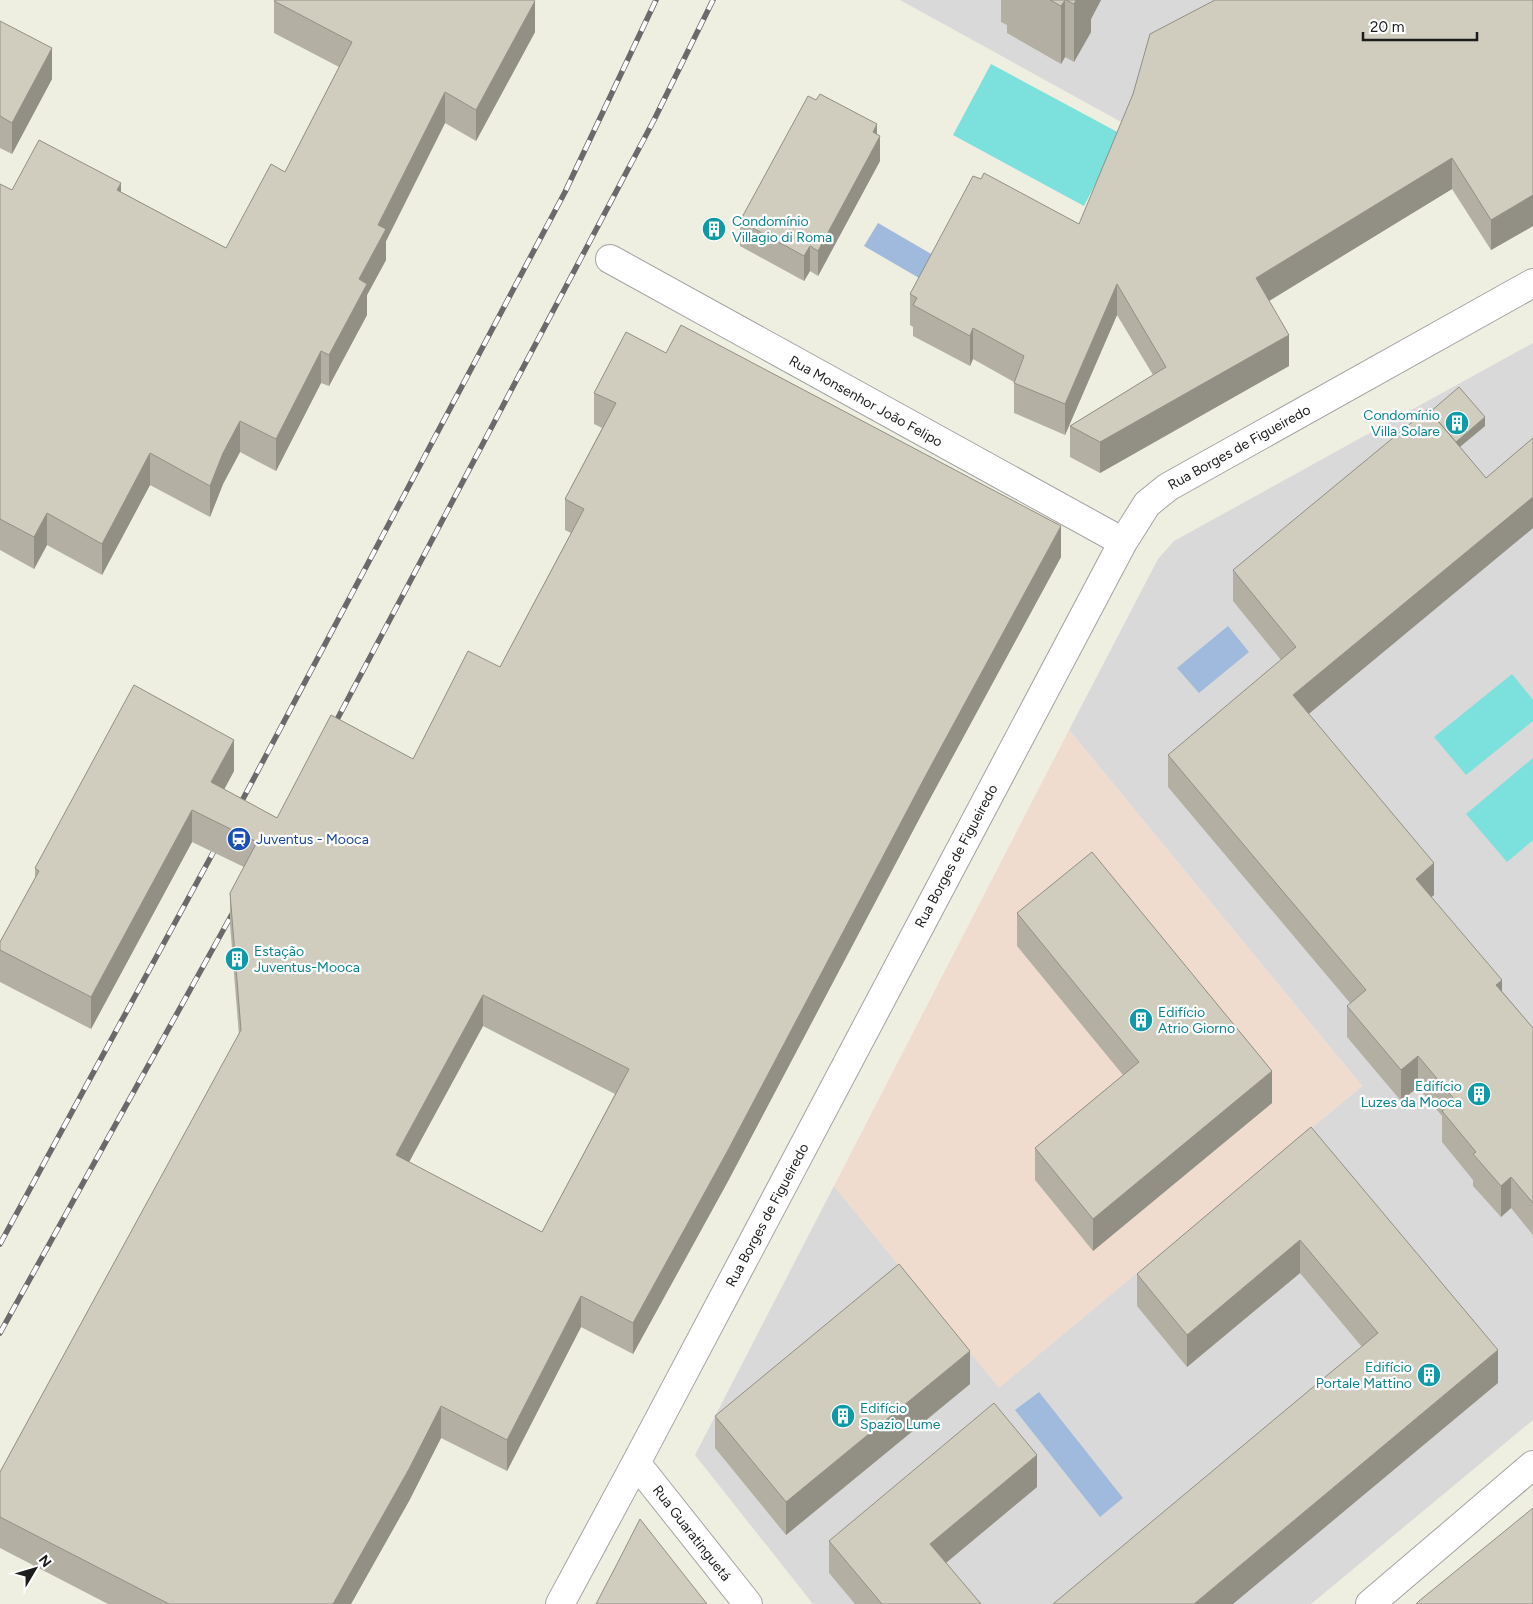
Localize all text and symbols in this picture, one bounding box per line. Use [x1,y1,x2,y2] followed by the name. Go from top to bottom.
[1363,10,1477,42] scale bar
[1370,18,1404,36] text: 20 m
[732,213,832,246] place label: Condomínio Villagio di Roma
[701,216,727,242] building icon: Condomínio Villagio di Roma
[786,352,946,451] street label: Rua Monsenhor João Felipo
[1165,401,1313,494] street label: Rua Borges de Figueiredo
[1363,407,1440,440] place label: Condomínio Villa Solare
[1444,410,1470,436] building icon: Condomínio Villa Solare
[911,782,1002,931] street label: Rua Borges de Figueiredo
[226,826,252,852] station icon: Juventus - Mooca
[256,831,369,848] place label: Juventus - Mooca
[254,943,360,976] place label: Estação Juventus-Mooca
[224,946,250,972] building icon: Estação Juventus-Mooca
[1158,1004,1235,1037] place label: Edifício Atrio Giorno
[1128,1007,1154,1033] building icon: Edifício Atrio Giorno
[1361,1078,1462,1111] place label: Edifício Luzes da Mooca
[1466,1081,1492,1107] building icon: Edifício Luzes da Mooca
[722,1141,813,1290] street label: Rua Borges de Figueiredo
[1316,1359,1412,1392] place label: Edifício Portale Mattino
[1416,1362,1442,1388] building icon: Edifício Portale Mattino
[860,1400,941,1433] place label: Edifício Spazio Lume
[830,1403,856,1429] building icon: Edifício Spazio Lume
[649,1482,734,1585] street label: Rua Guaratinguetá
[10,1544,60,1594] north arrow
[35,1552,55,1571] text: N

